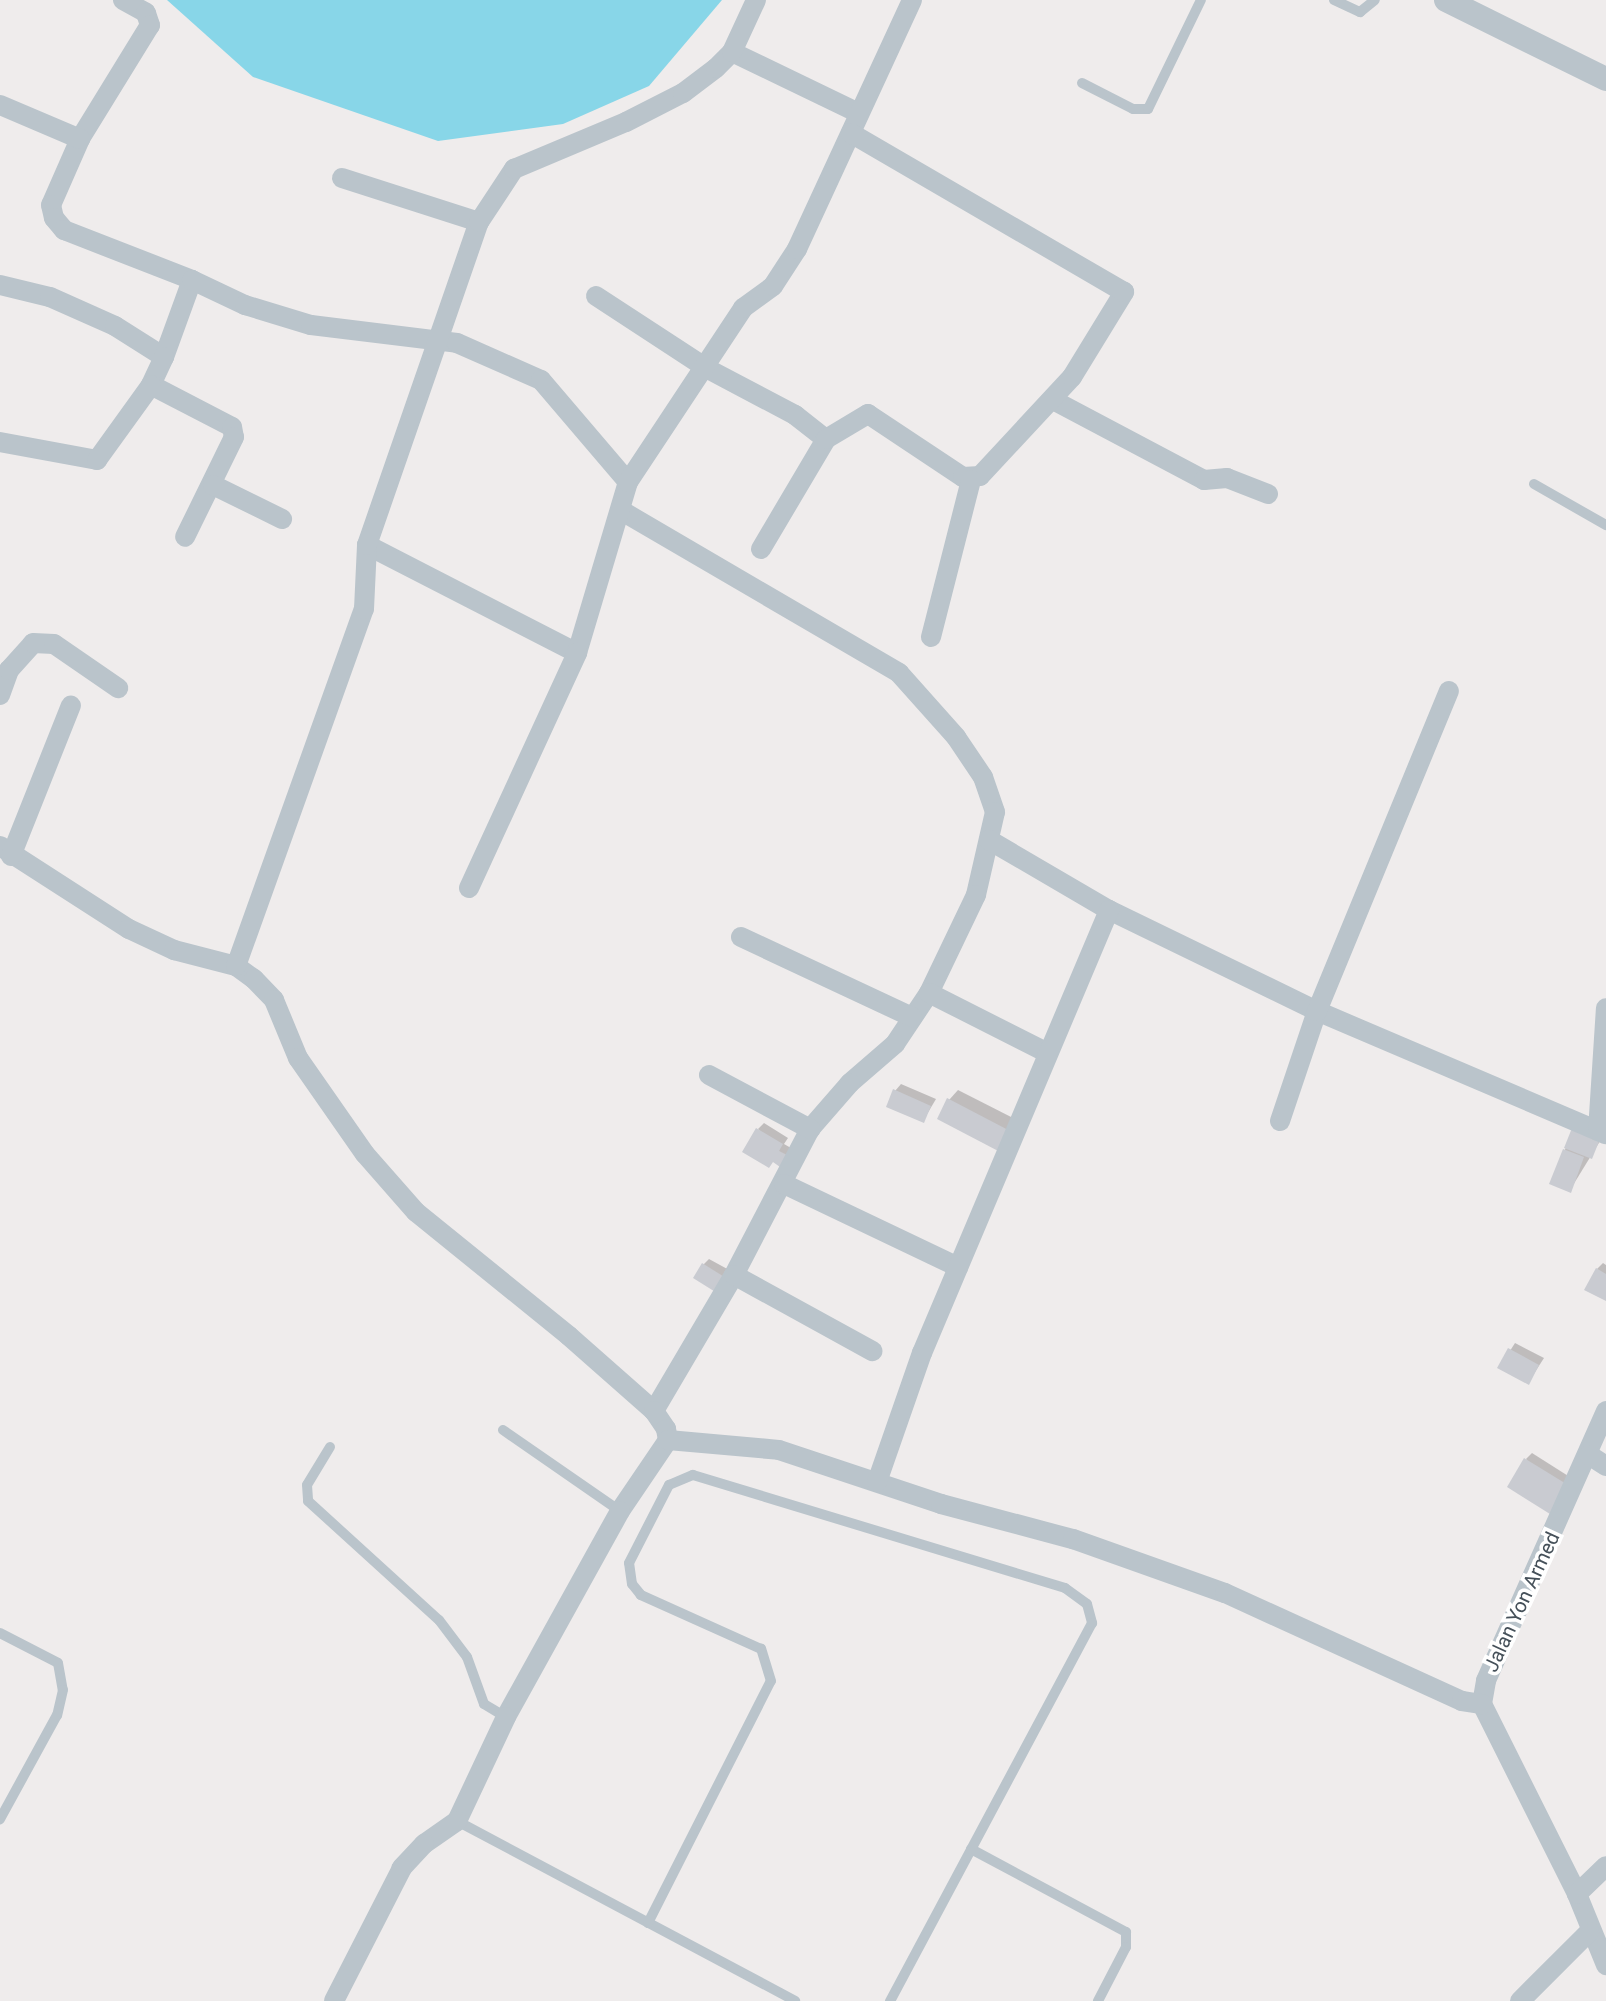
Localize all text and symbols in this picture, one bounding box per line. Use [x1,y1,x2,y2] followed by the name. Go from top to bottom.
[1479,1528,1565,1676] street label: Jalan Yon Armed

